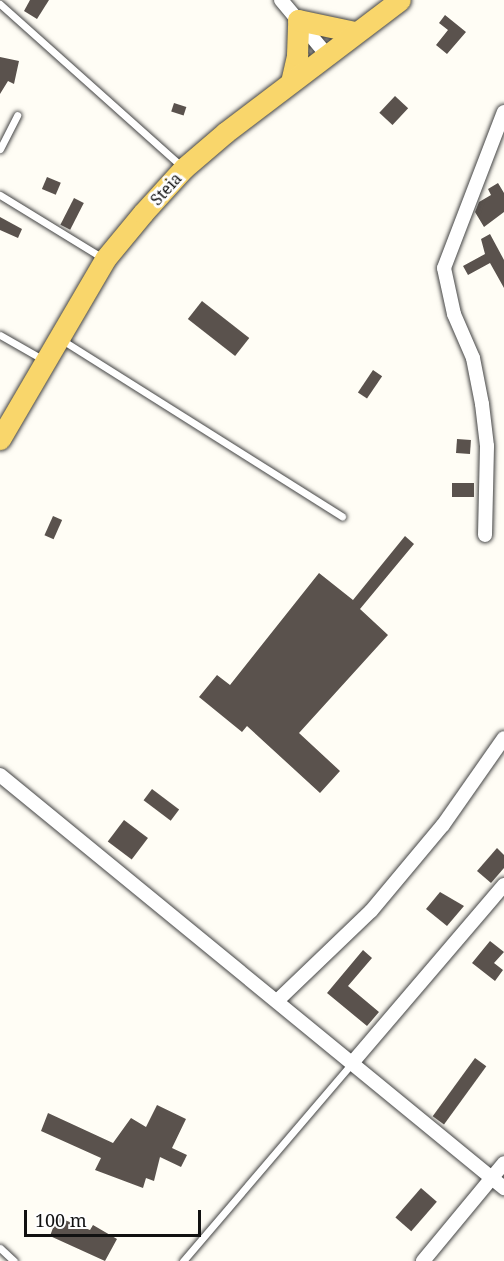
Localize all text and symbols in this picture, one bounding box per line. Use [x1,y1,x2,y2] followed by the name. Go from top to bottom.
[146,169,186,209] street label: Steia
[27,1198,204,1236] scale bar
[35,1208,87,1232] text: 100 m

